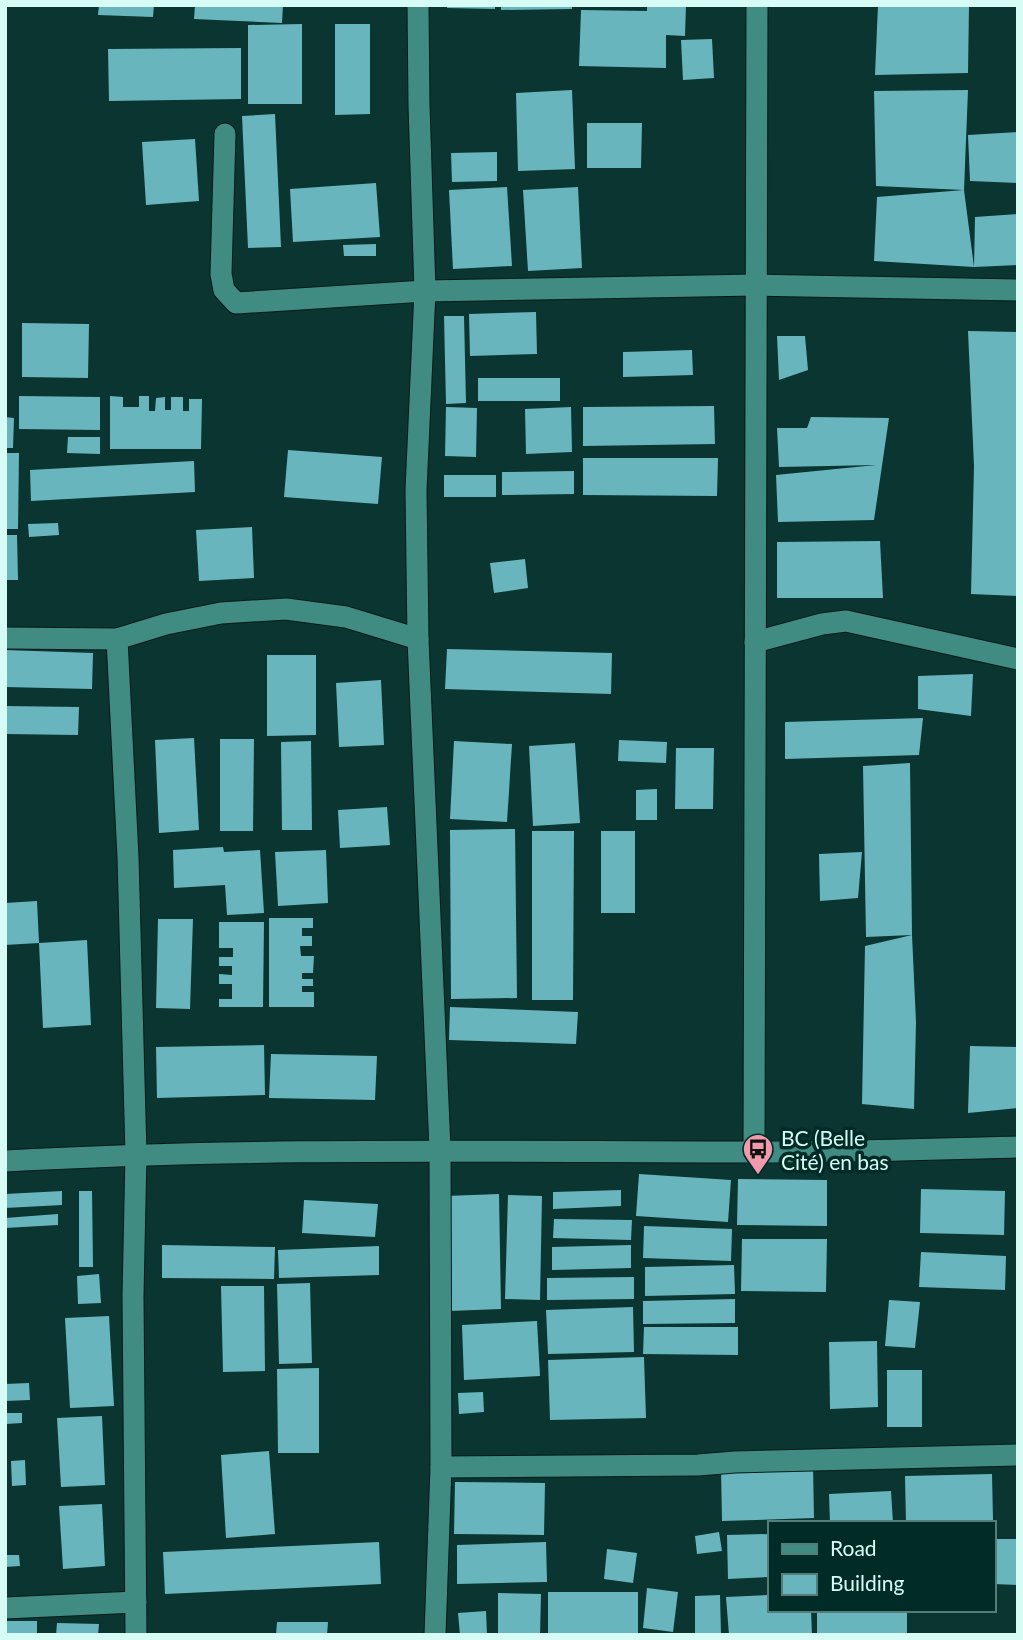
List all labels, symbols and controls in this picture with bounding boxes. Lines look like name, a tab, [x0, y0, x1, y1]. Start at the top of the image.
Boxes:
place label: BC (Belle Cité) en bas	[781, 1125, 889, 1174]
bus stop icon: BC (Belle Cité) en bas	[741, 1132, 775, 1176]
legend	[768, 1521, 995, 1612]
text: Road	[830, 1535, 877, 1560]
text: Building	[830, 1570, 905, 1595]

